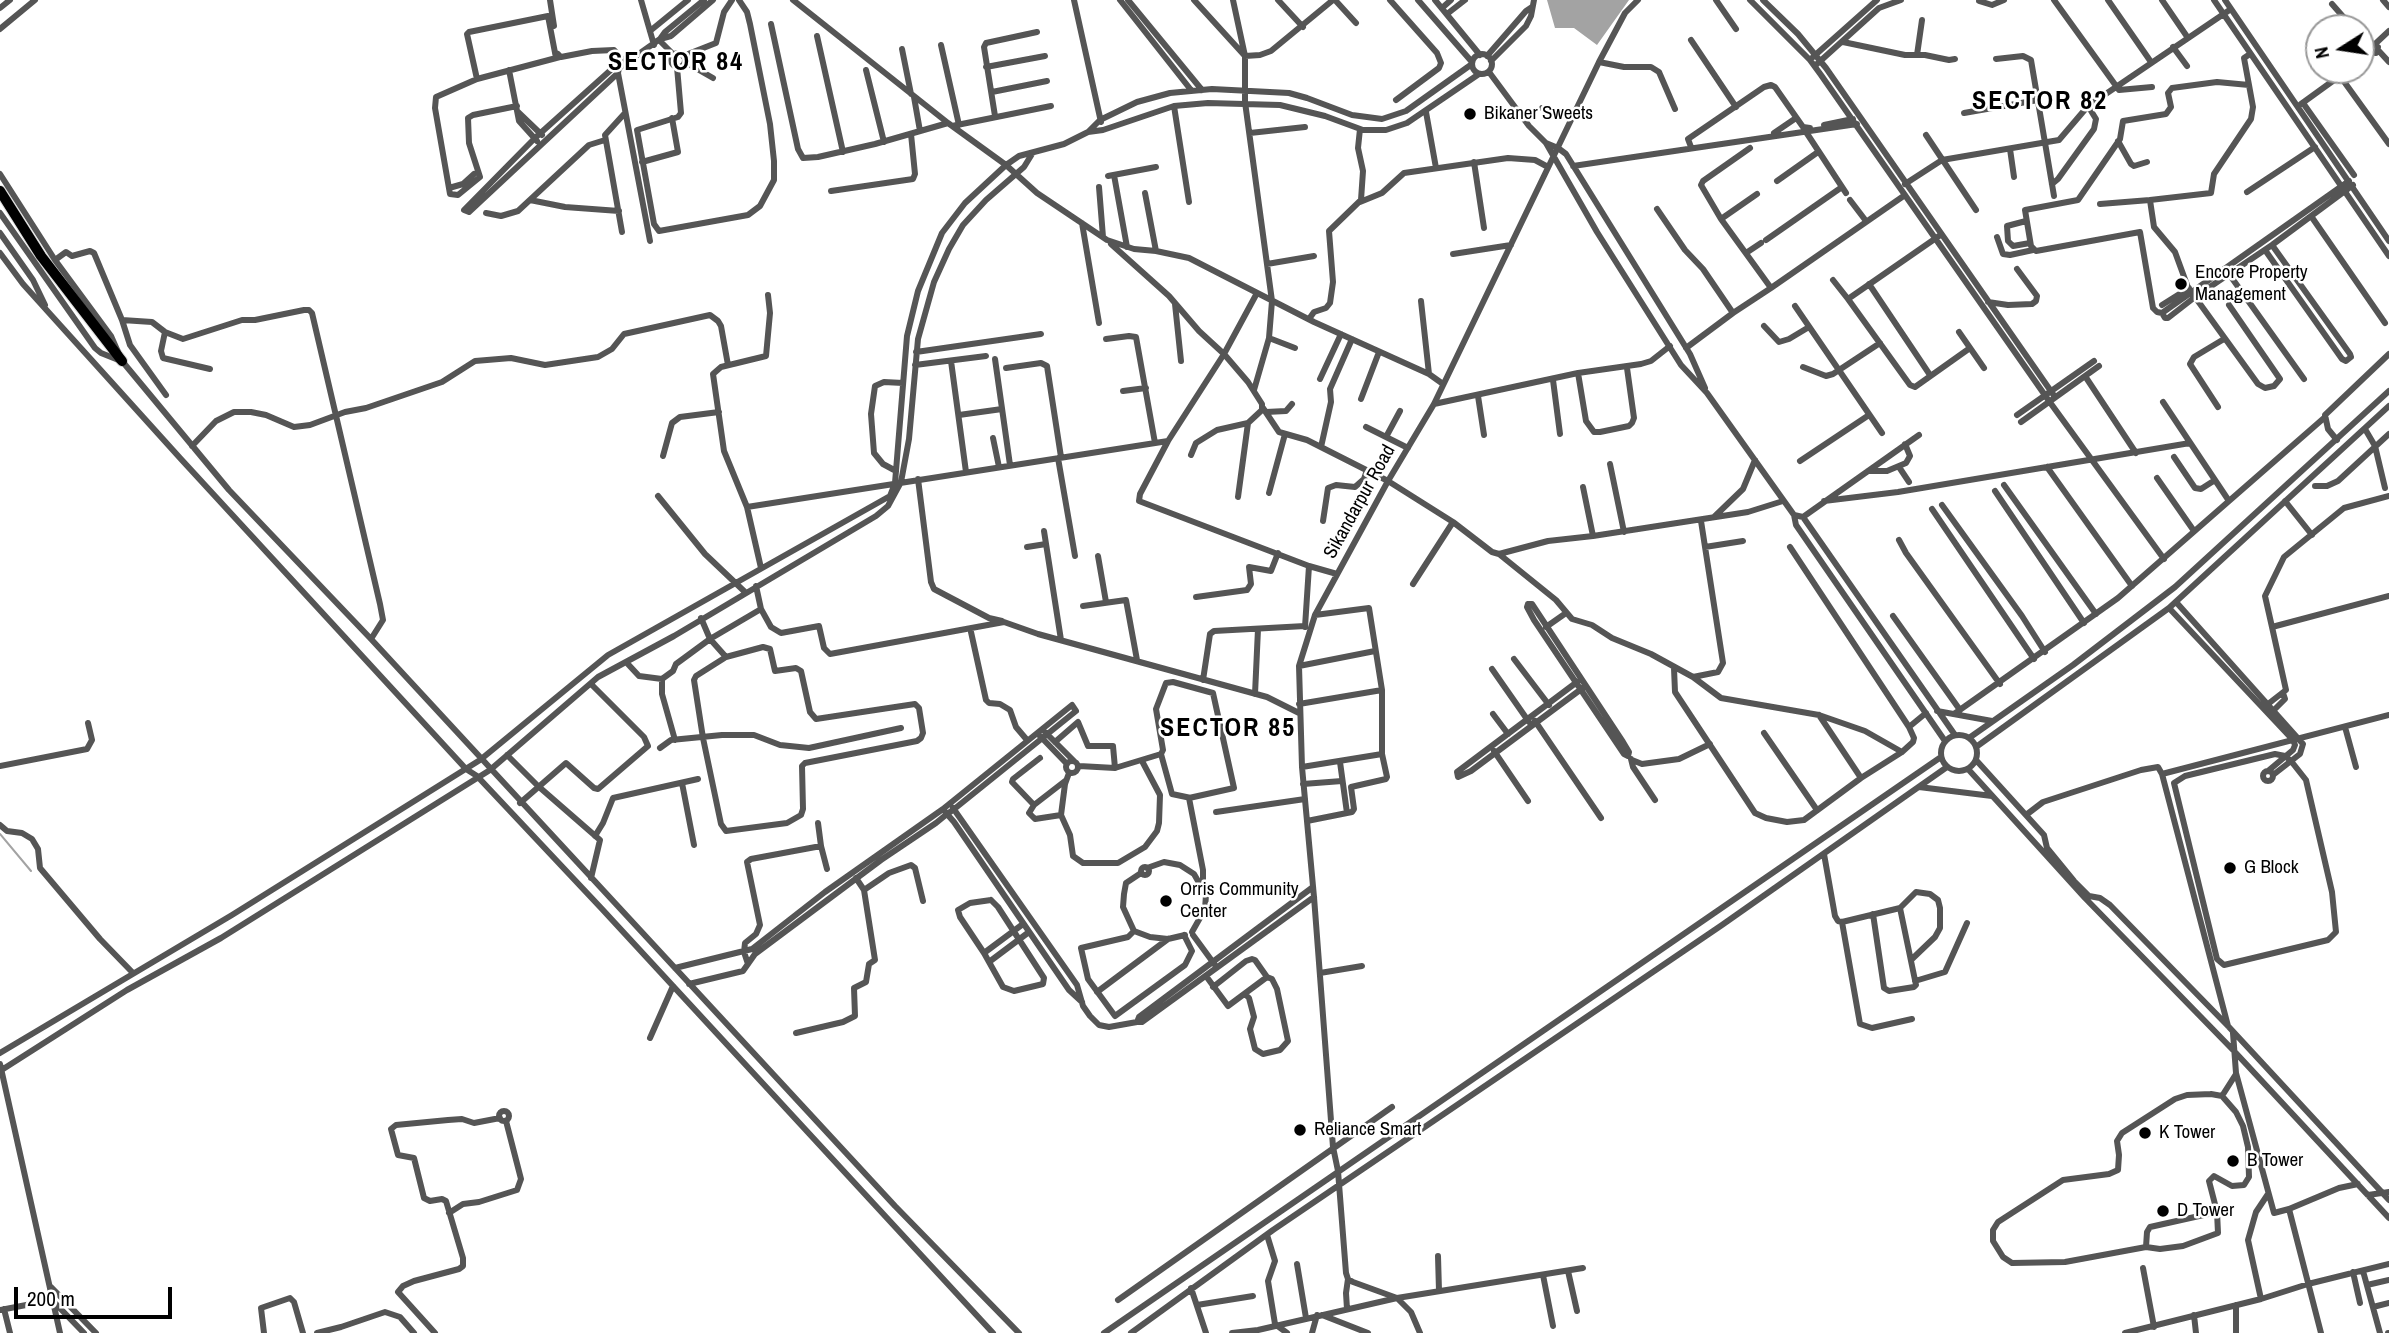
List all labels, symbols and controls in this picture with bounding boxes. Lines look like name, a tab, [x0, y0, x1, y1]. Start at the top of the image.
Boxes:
north arrow	[2305, 14, 2375, 84]
text: N	[2308, 45, 2335, 61]
district label: SECTOR 84	[609, 47, 743, 79]
district label: SECTOR 82	[1973, 86, 2107, 118]
place label: Bikaner Sweets	[1484, 103, 1593, 125]
marker: Bikaner Sweets	[1462, 106, 1478, 122]
place label: Encore Property Management	[2195, 262, 2308, 306]
marker: Encore Property Management	[2173, 276, 2189, 292]
street label: Sikandarpur Road	[1319, 441, 1401, 563]
district label: SECTOR 85	[1161, 713, 1295, 745]
place label: G Block	[2244, 857, 2299, 879]
marker: G Block	[2222, 860, 2238, 876]
place label: Orris Community Center	[1180, 879, 1299, 923]
marker: Orris Community Center	[1158, 893, 1174, 909]
place label: Reliance Smart	[1314, 1119, 1421, 1141]
marker: Reliance Smart	[1292, 1122, 1308, 1138]
place label: K Tower	[2159, 1122, 2215, 1144]
marker: K Tower	[2137, 1125, 2153, 1141]
place label: B Tower	[2247, 1150, 2303, 1172]
marker: B Tower	[2225, 1153, 2241, 1169]
place label: D Tower	[2177, 1200, 2234, 1222]
marker: D Tower	[2155, 1203, 2171, 1219]
scale bar	[18, 1274, 175, 1318]
text: 200 m	[27, 1284, 75, 1313]

